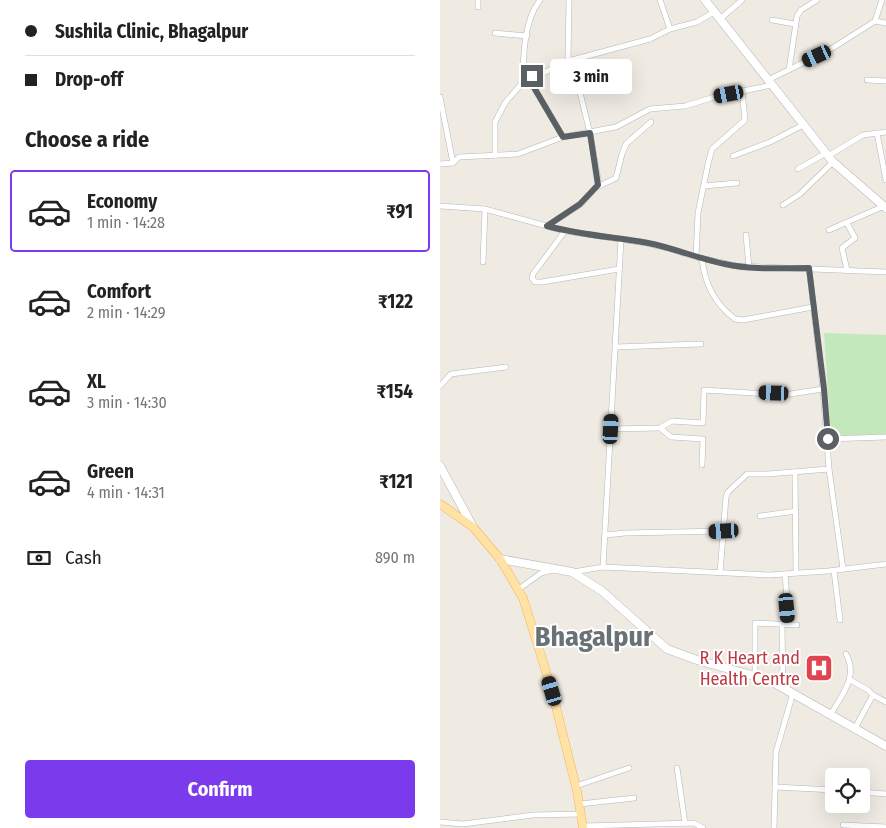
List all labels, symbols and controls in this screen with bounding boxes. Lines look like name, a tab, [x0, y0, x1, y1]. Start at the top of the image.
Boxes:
text: Sushila Clinic, Bhagalpur	[55, 20, 248, 43]
car	[800, 43, 833, 69]
callout: 3 min	[550, 58, 632, 94]
route end	[521, 65, 543, 87]
text: 3 min	[573, 67, 609, 86]
text: Drop-off	[55, 68, 123, 91]
car	[712, 84, 745, 104]
text: Choose a ride	[25, 126, 149, 153]
icon: car	[27, 189, 72, 234]
text: Economy	[87, 190, 157, 213]
text: ₹91	[386, 200, 413, 223]
text: 1 min · 14:28	[87, 213, 165, 232]
icon: car	[27, 279, 72, 324]
text: Comfort	[87, 280, 151, 303]
text: ₹122	[378, 290, 413, 313]
text: 2 min · 14:29	[87, 303, 166, 322]
icon: car	[27, 369, 72, 414]
text: XL	[87, 370, 106, 393]
text: ₹154	[377, 380, 413, 403]
car	[758, 385, 789, 401]
text: 3 min · 14:30	[87, 393, 167, 412]
car	[602, 414, 619, 444]
route start	[817, 428, 839, 450]
icon: car	[27, 459, 72, 504]
text: Green	[87, 460, 134, 483]
text: ₹121	[379, 470, 413, 493]
text: 4 min · 14:31	[87, 483, 165, 502]
car	[708, 523, 739, 539]
icon: cash	[25, 544, 53, 572]
text: Cash	[65, 546, 102, 569]
text: 890 m	[375, 548, 415, 567]
car	[778, 592, 795, 624]
district label: Bhagalpur	[535, 620, 654, 653]
place label: R K Heart and Health Centre	[699, 647, 800, 690]
hospital icon: R K Heart and Health Centre	[804, 653, 834, 683]
car	[540, 674, 563, 708]
button: Confirm	[25, 760, 415, 818]
map controls	[825, 768, 870, 813]
button: locate	[825, 768, 870, 813]

